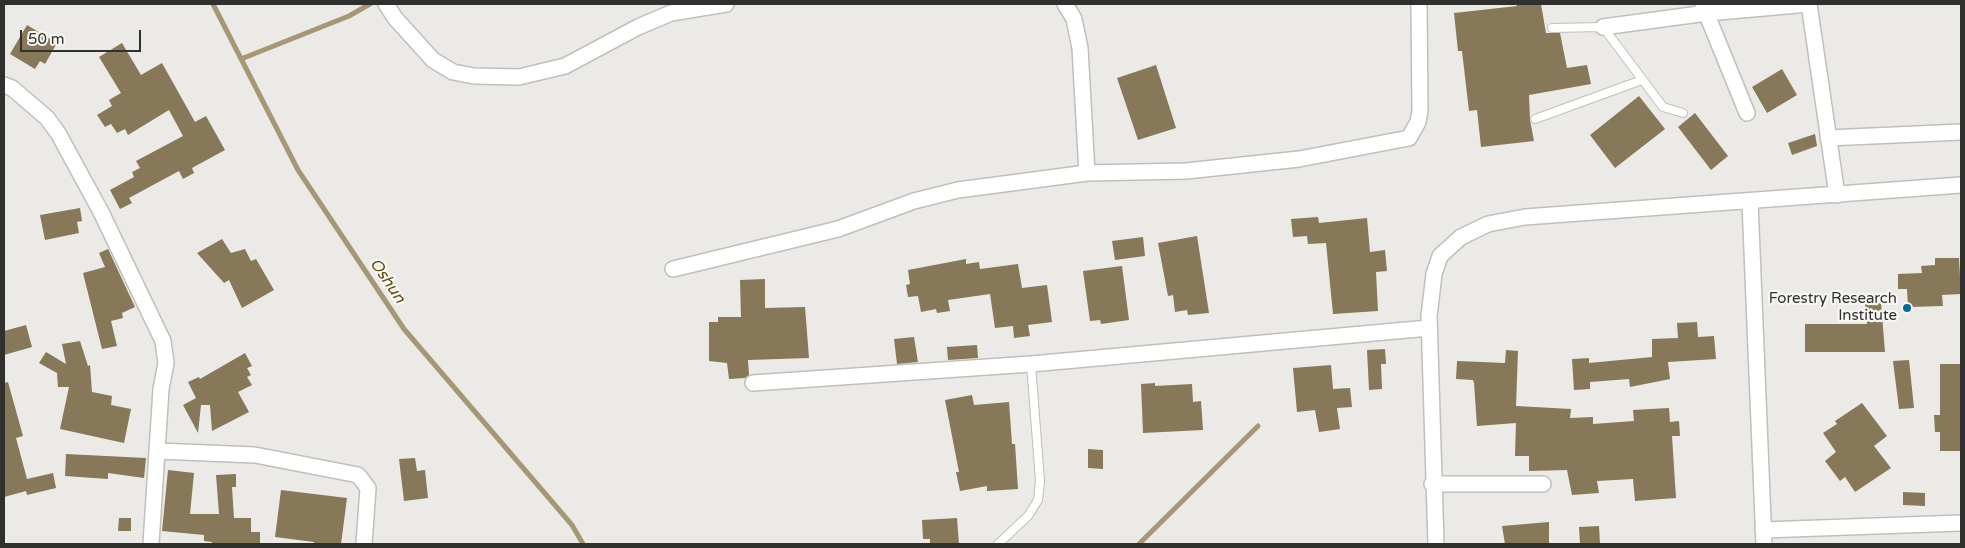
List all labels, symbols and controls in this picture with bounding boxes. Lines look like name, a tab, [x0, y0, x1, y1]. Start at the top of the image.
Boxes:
scale bar	[22, 20, 144, 52]
text: 50 m	[28, 30, 65, 48]
water label: Oshun	[365, 255, 409, 307]
place label: Forestry Research Institute	[1769, 290, 1897, 325]
marker: Forestry Research Institute	[1901, 302, 1913, 314]

